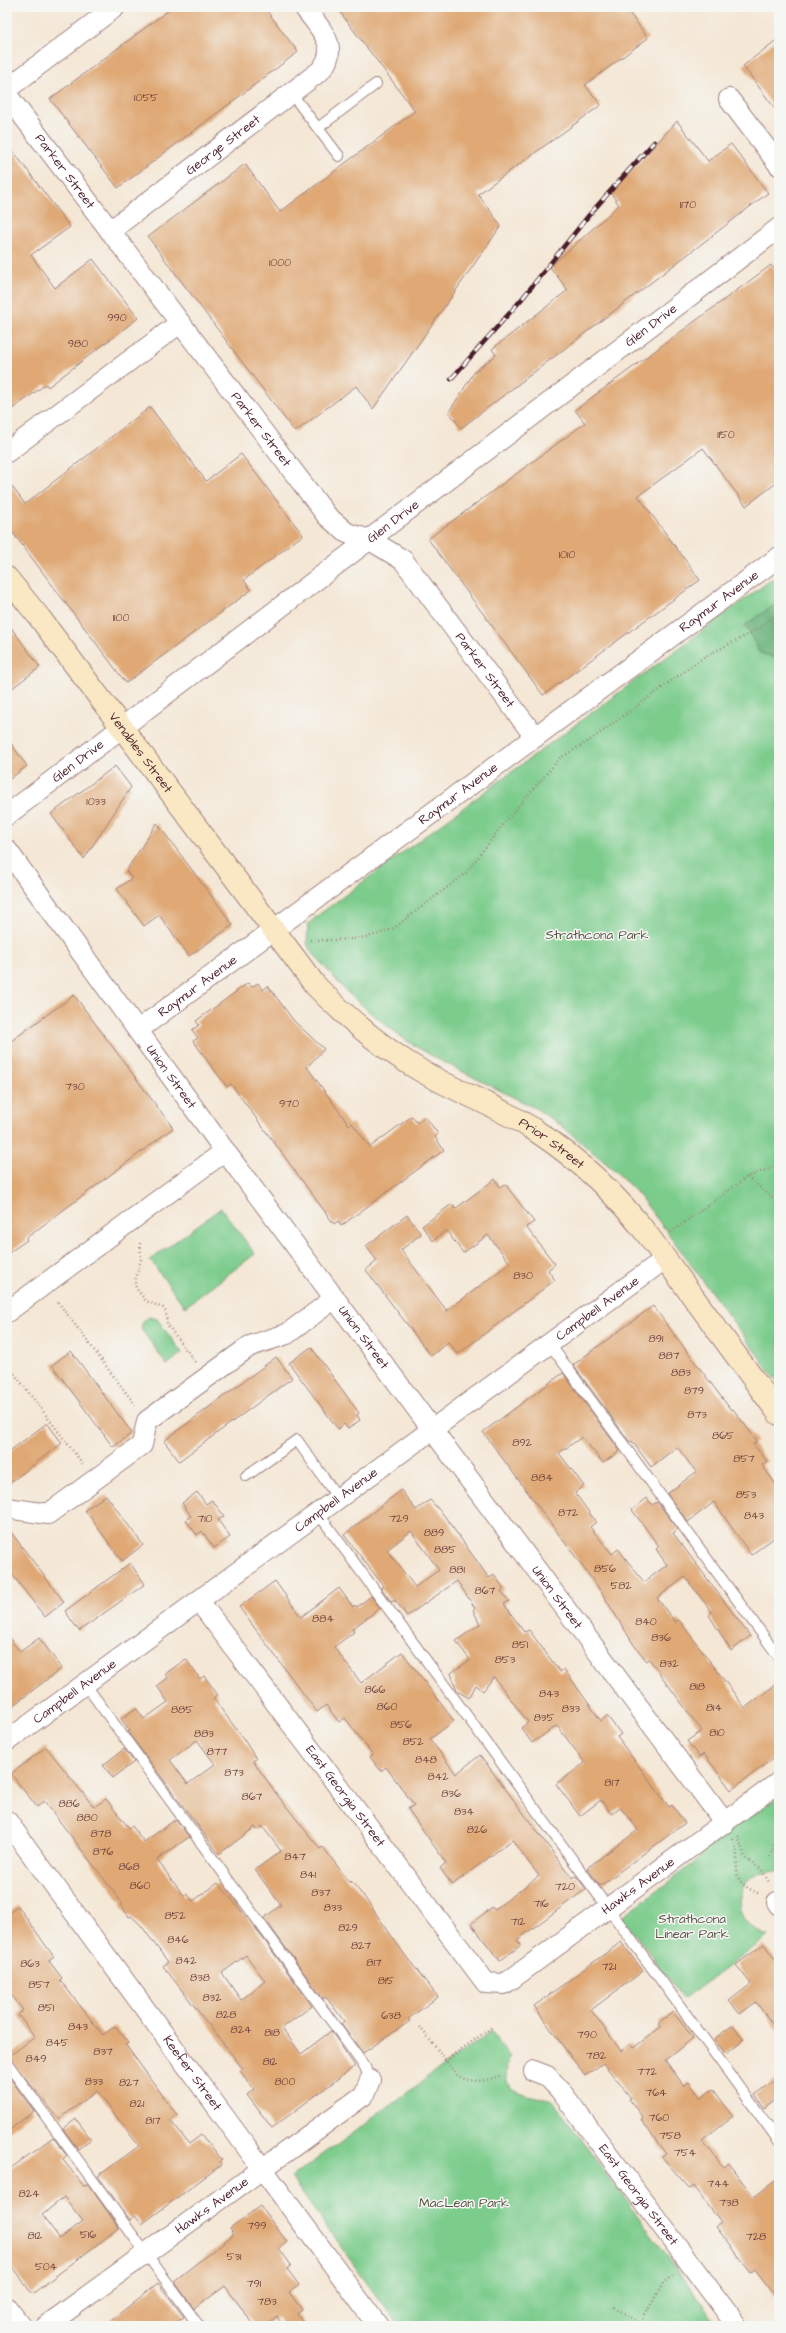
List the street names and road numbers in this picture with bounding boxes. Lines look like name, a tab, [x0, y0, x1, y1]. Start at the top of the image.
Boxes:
street label: George Street	[182, 110, 265, 179]
street label: Parker Street	[31, 130, 100, 213]
street label: Glen Drive	[621, 300, 681, 351]
street label: Parker Street	[227, 388, 296, 471]
street label: Glen Drive	[363, 496, 423, 547]
street label: Raymur Avenue	[676, 566, 762, 637]
street label: Parker Street	[451, 629, 520, 712]
street label: Venables Street	[105, 709, 177, 797]
street label: Glen Drive	[48, 735, 108, 787]
street label: Raymur Avenue	[415, 758, 502, 829]
street label: Raymur Avenue	[154, 951, 241, 1021]
street label: Union Street	[142, 1041, 201, 1113]
street label: Prior Street	[515, 1113, 589, 1174]
street label: Campbell Avenue	[552, 1272, 643, 1345]
street label: Union Street	[334, 1302, 394, 1373]
street label: Campbell Avenue	[291, 1463, 381, 1536]
street label: Union Street	[528, 1562, 587, 1633]
street label: Campbell Avenue	[29, 1655, 120, 1728]
street label: East Georgia Street	[302, 1742, 390, 1851]
street label: Hawks Avenue	[598, 1853, 678, 1919]
street label: Keefer Street	[159, 2032, 226, 2115]
street label: East Georgia Street	[595, 2140, 683, 2250]
street label: Hawks Avenue	[171, 2173, 252, 2238]

